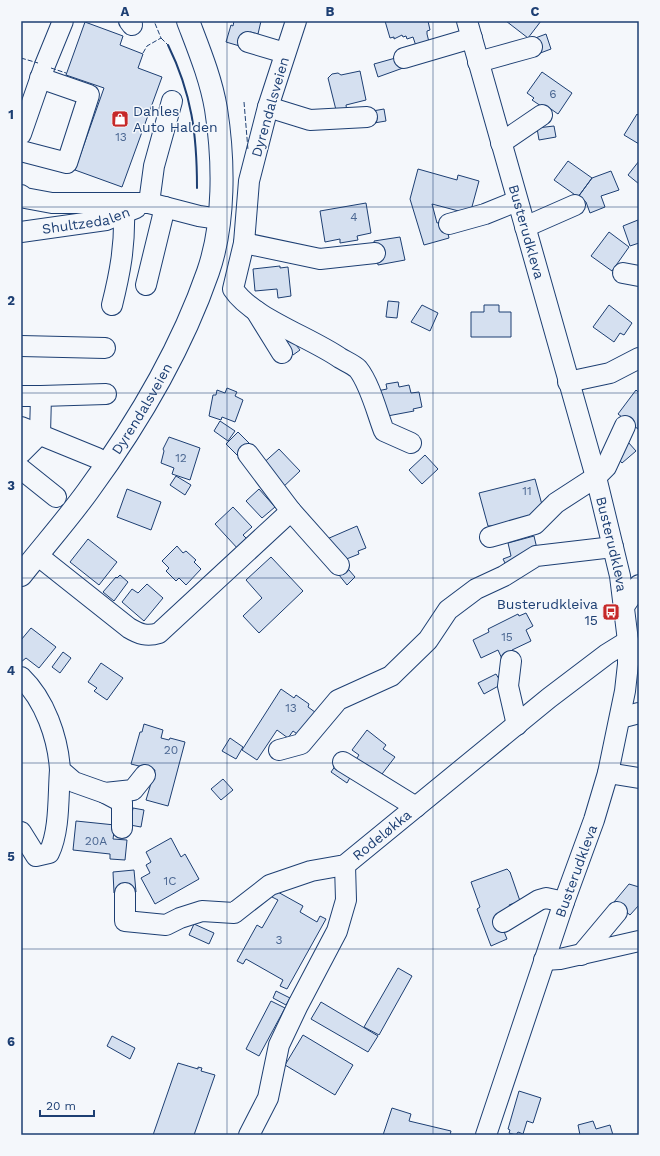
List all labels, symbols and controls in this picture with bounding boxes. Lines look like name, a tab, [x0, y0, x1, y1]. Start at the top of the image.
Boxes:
text: A	[121, 4, 130, 19]
text: B	[326, 4, 335, 19]
text: C	[531, 4, 540, 19]
street label: Dyrendalsveien	[248, 55, 292, 159]
house number: 6	[549, 87, 557, 101]
place label: Dahles Auto Halden	[133, 103, 218, 135]
text: 1	[8, 107, 14, 122]
shop icon: Dahles Auto Halden	[110, 109, 130, 129]
house number: 13	[115, 130, 127, 144]
street label: Busterudkleva	[506, 183, 548, 281]
street label: Shultzedalen	[41, 203, 132, 237]
house number: 4	[350, 210, 358, 224]
text: 2	[7, 293, 15, 308]
street label: Dyrendalsveien	[108, 360, 175, 457]
house number: 12	[175, 451, 187, 465]
text: 3	[7, 478, 15, 493]
house number: 11	[522, 484, 532, 498]
street label: Busterudkleva	[593, 495, 630, 593]
place label: Busterudkleiva 15	[497, 596, 598, 628]
bus stop icon: Busterudkleiva 15	[601, 602, 621, 622]
house number: 15	[501, 630, 513, 644]
text: 4	[7, 663, 16, 678]
house number: 13	[285, 701, 297, 715]
house number: 20	[164, 743, 178, 757]
street label: Rodeløkka	[349, 806, 414, 863]
street label: Busterudkleva	[552, 822, 600, 919]
house number: 20A	[85, 834, 107, 848]
text: 5	[7, 849, 15, 864]
house number: 1C	[164, 874, 176, 888]
house number: 3	[276, 933, 283, 947]
text: 6	[7, 1034, 15, 1049]
scale bar	[40, 1092, 94, 1118]
text: 20 m	[46, 1099, 76, 1113]

